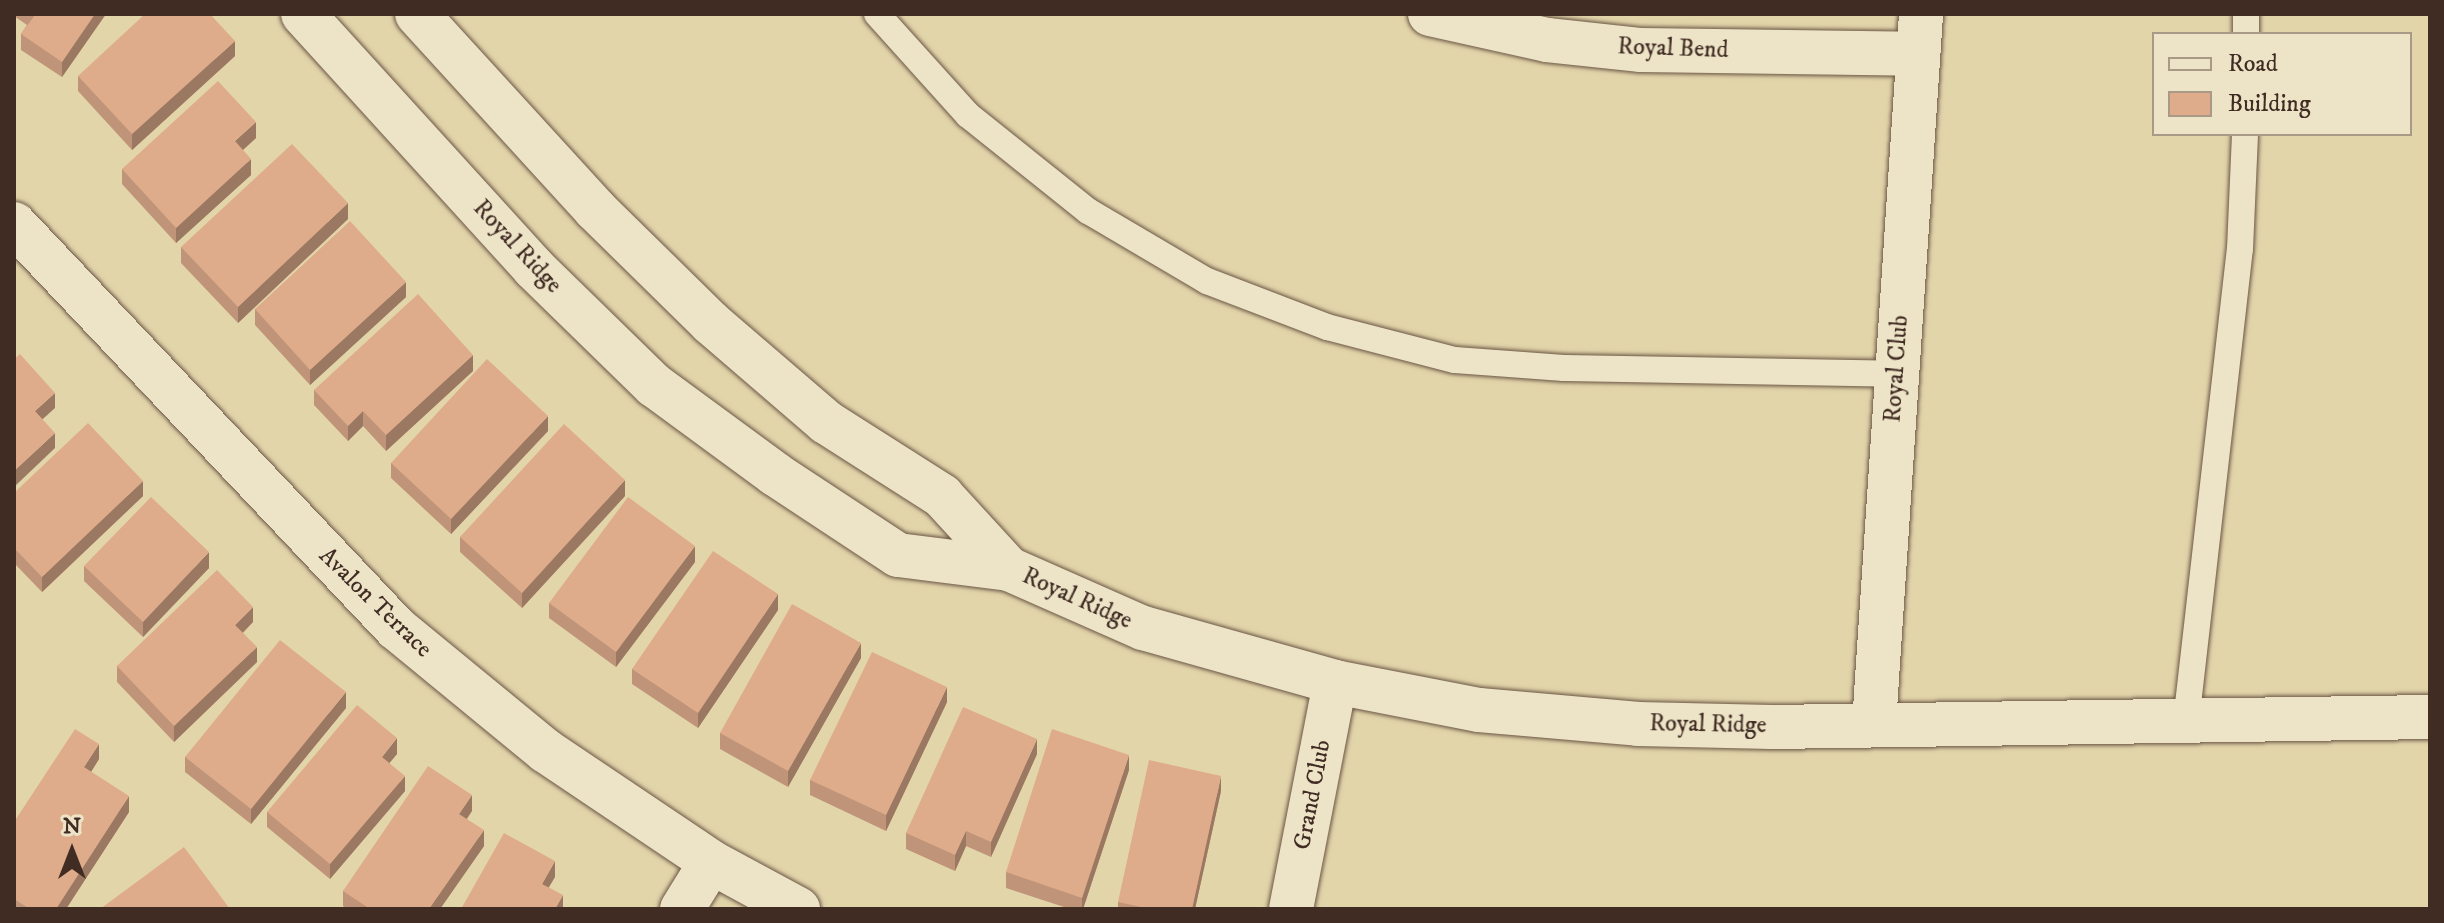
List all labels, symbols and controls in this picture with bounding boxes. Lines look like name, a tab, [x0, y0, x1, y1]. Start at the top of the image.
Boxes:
legend	[2152, 32, 2412, 136]
street label: Royal Bend	[1617, 33, 1729, 65]
text: Road	[2228, 49, 2278, 79]
text: Building	[2228, 89, 2311, 119]
street label: Royal Ridge	[466, 194, 568, 300]
street label: Royal Club	[1879, 314, 1915, 424]
street label: Avalon Terrace	[312, 542, 438, 664]
street label: Royal Ridge	[1018, 562, 1136, 636]
street label: Royal Ridge	[1649, 710, 1767, 740]
street label: Grand Club	[1288, 738, 1338, 852]
north arrow	[32, 811, 112, 891]
text: N	[63, 813, 81, 840]

